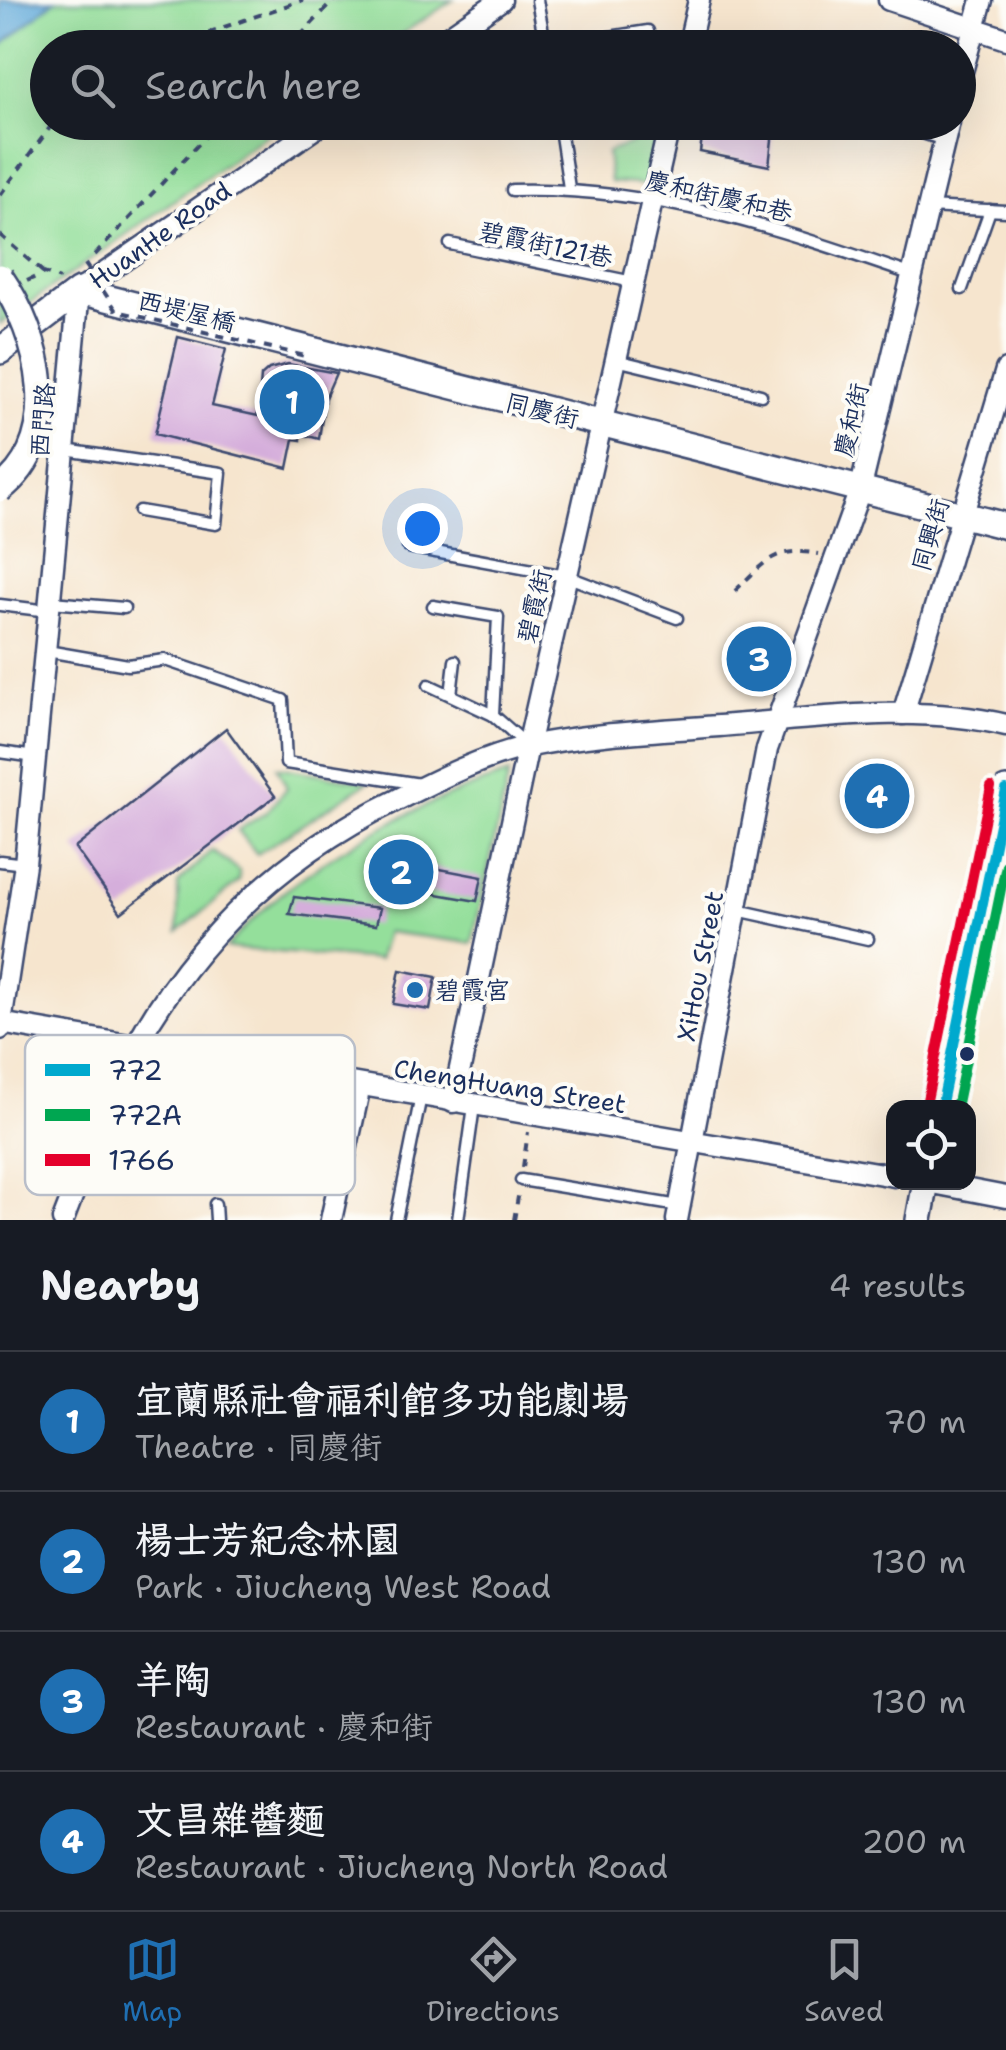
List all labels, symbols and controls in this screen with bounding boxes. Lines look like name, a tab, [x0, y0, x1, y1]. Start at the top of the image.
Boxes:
search box	[30, 30, 976, 140]
icon: search	[65, 58, 120, 113]
text: Search here	[145, 60, 362, 111]
street label: 慶和街慶和巷	[642, 163, 796, 229]
street label: HuanHe Road	[82, 173, 238, 297]
street label: 碧霞街121巷	[476, 213, 616, 275]
street label: 西堤屋橋	[134, 282, 240, 340]
pin: 1	[260, 364, 324, 440]
street label: 慶和街	[826, 380, 876, 460]
street label: 西門路	[22, 381, 62, 459]
street label: 同慶街	[501, 384, 583, 436]
street label: 同興街	[903, 494, 957, 576]
your location	[397, 503, 448, 554]
street label: 碧霞街	[509, 566, 559, 646]
pin: 3	[726, 622, 792, 696]
pin: 4	[844, 758, 910, 834]
pin: 2	[368, 834, 434, 910]
street label: XiHou Street	[669, 888, 731, 1044]
place label: 碧霞宮	[435, 973, 510, 1007]
marker: 碧霞宮	[404, 979, 426, 1001]
legend	[25, 1035, 355, 1195]
unlabelled marker	[957, 1044, 977, 1064]
text: 772	[108, 1051, 163, 1089]
street label: ChengHuang Street	[391, 1051, 629, 1121]
text: 772A	[108, 1096, 182, 1134]
map controls	[886, 1100, 976, 1190]
button: locate	[886, 1100, 976, 1190]
text: 1766	[108, 1141, 175, 1179]
text: Nearby	[40, 1257, 200, 1313]
text: 4 results	[829, 1264, 966, 1307]
text: 宜蘭縣社會福利館多功能劇場	[135, 1374, 629, 1425]
text: 1	[65, 1400, 80, 1443]
text: 70 m	[883, 1400, 966, 1443]
text: Theatre · 同慶街	[135, 1425, 382, 1468]
text: 楊士芳紀念林園	[135, 1514, 401, 1565]
text: 2	[61, 1540, 84, 1583]
text: 130 m	[871, 1540, 966, 1583]
text: Park · Jiucheng West Road	[135, 1565, 551, 1608]
text: 羊陶	[135, 1654, 211, 1705]
text: 3	[61, 1680, 84, 1723]
text: 130 m	[871, 1680, 966, 1723]
text: Restaurant · 慶和街	[135, 1705, 433, 1748]
text: 文昌雜醬麵	[135, 1794, 325, 1845]
text: 4	[61, 1820, 84, 1863]
text: 200 m	[862, 1820, 966, 1863]
text: Restaurant · Jiucheng North Road	[135, 1845, 668, 1888]
tab: Map	[122, 1932, 182, 2030]
tab: Directions	[427, 1932, 560, 2030]
tab: Saved	[804, 1932, 884, 2030]

